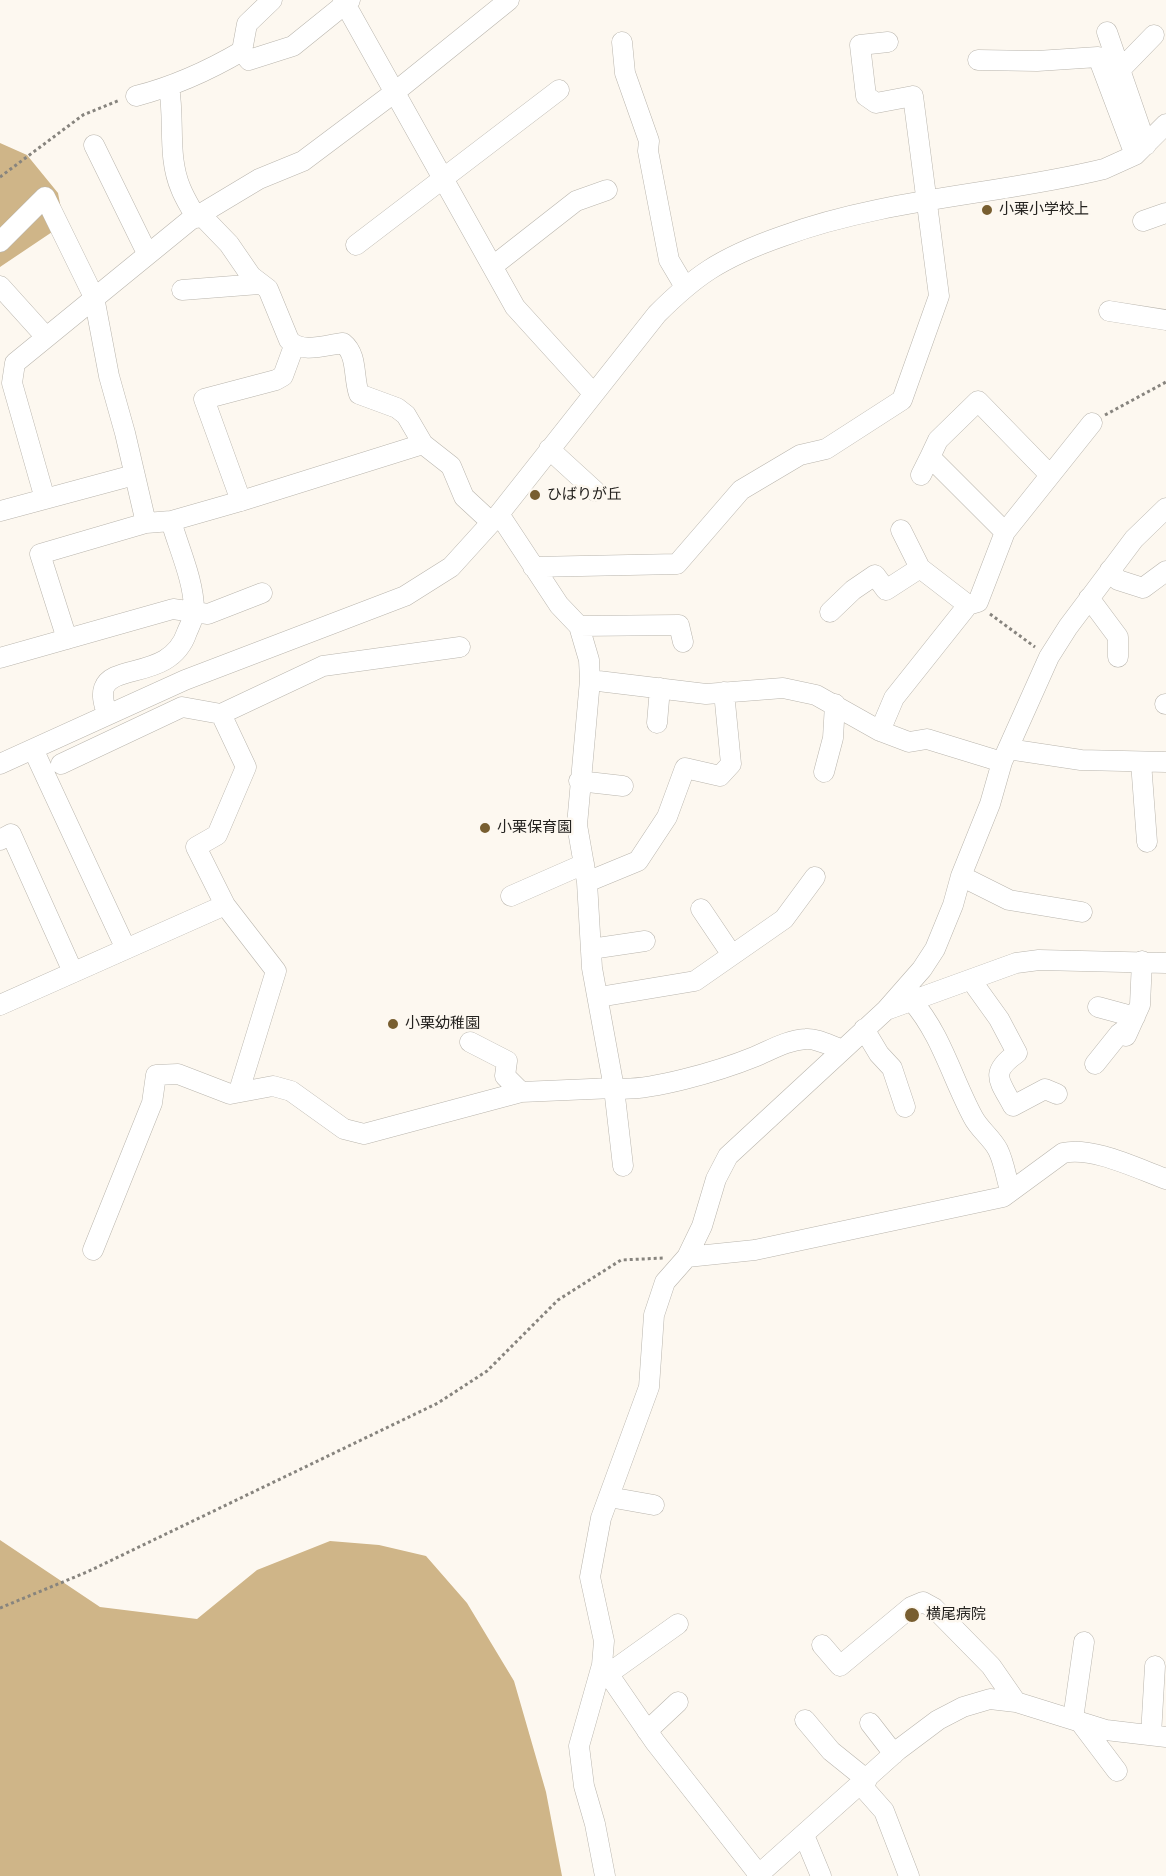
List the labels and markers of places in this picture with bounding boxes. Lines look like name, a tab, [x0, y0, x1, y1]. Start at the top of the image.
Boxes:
place label: 小栗小学校上	[999, 201, 1089, 219]
marker: 小栗小学校上	[980, 203, 994, 217]
place label: ひばりが丘	[547, 486, 622, 504]
marker: ひばりが丘	[528, 488, 542, 502]
place label: 小栗保育園	[497, 819, 572, 837]
marker: 小栗保育園	[478, 821, 492, 835]
place label: 小栗幼稚園	[405, 1015, 480, 1033]
marker: 小栗幼稚園	[386, 1017, 400, 1031]
marker: 横尾病院	[903, 1606, 921, 1624]
place label: 横尾病院	[926, 1606, 986, 1624]

